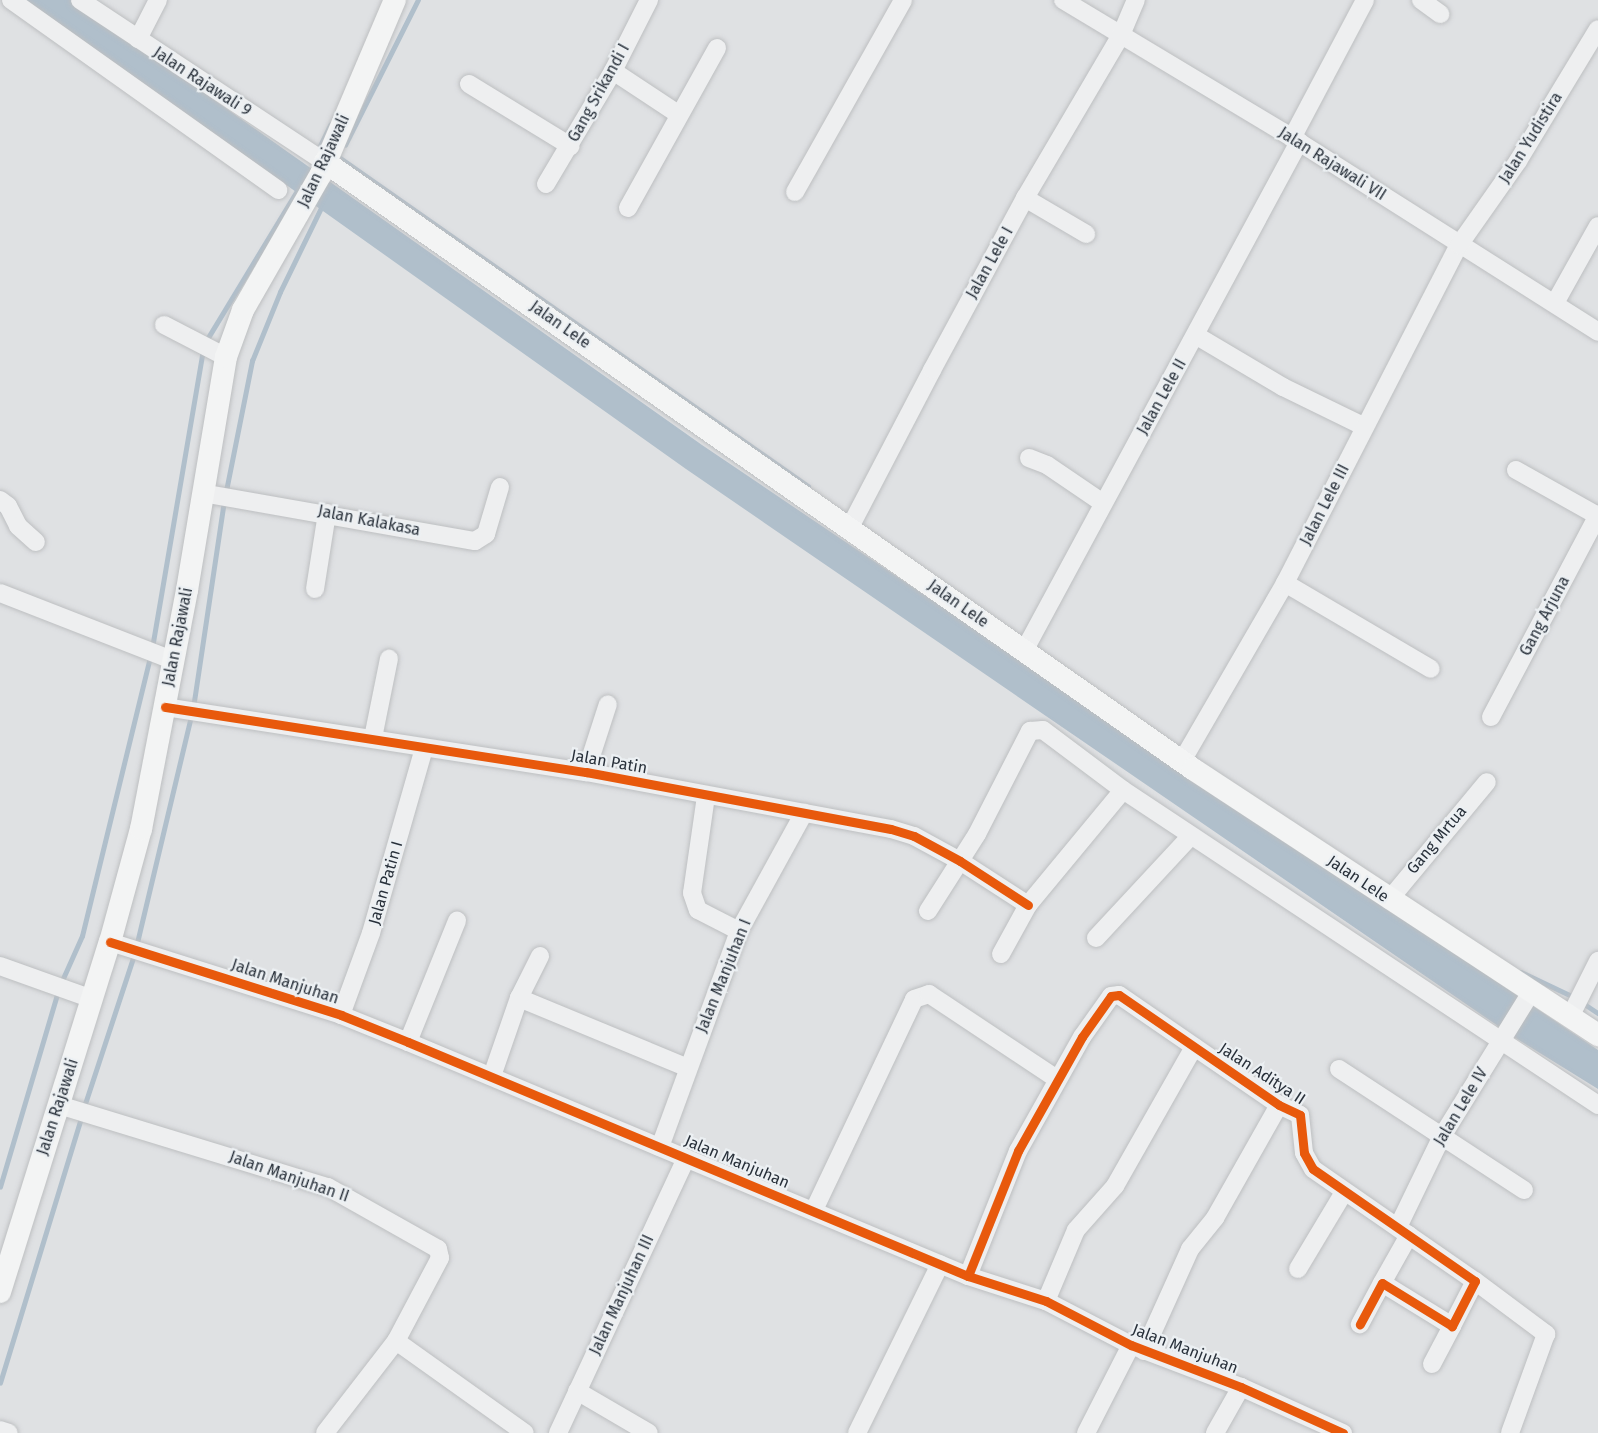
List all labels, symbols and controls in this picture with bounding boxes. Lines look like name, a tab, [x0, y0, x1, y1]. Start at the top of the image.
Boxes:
street label: Gang Srikandi I	[564, 41, 634, 145]
street label: Jalan Rajawali 9	[149, 43, 255, 121]
street label: Jalan Yudistira	[1495, 89, 1567, 187]
street label: Jalan Rajawali	[294, 111, 354, 211]
street label: Jalan Rajawali VII	[1275, 123, 1389, 205]
street label: Jalan Lele I	[962, 224, 1018, 302]
street label: Jalan Lele	[526, 297, 594, 353]
street label: Jalan Lele II	[1133, 356, 1191, 438]
street label: Jalan Lele III	[1296, 461, 1354, 549]
street label: Jalan Kalakasa	[316, 502, 422, 540]
street label: Gang Arjuna	[1516, 573, 1574, 659]
street label: Jalan Lele	[924, 576, 992, 632]
street label: Jalan Rajawali	[159, 586, 197, 688]
street label: Jalan Patin	[569, 746, 649, 778]
street label: Gang Mrtua	[1403, 802, 1471, 878]
street label: Jalan Patin I	[365, 839, 407, 927]
street label: Jalan Lele	[1324, 851, 1392, 907]
street label: Jalan Manjuhan I	[692, 916, 756, 1036]
street label: Jalan Manjuhan	[229, 956, 341, 1008]
street label: Jalan Aditya II	[1215, 1039, 1309, 1109]
street label: Jalan Rajawali	[33, 1056, 83, 1158]
street label: Jalan Lele IV	[1430, 1064, 1492, 1150]
street label: Jalan Manjuhan	[682, 1131, 792, 1193]
street label: Jalan Manjuhan II	[226, 1147, 352, 1207]
street label: Jalan Manjuhan III	[586, 1232, 658, 1358]
street label: Jalan Manjuhan	[1129, 1320, 1241, 1378]

